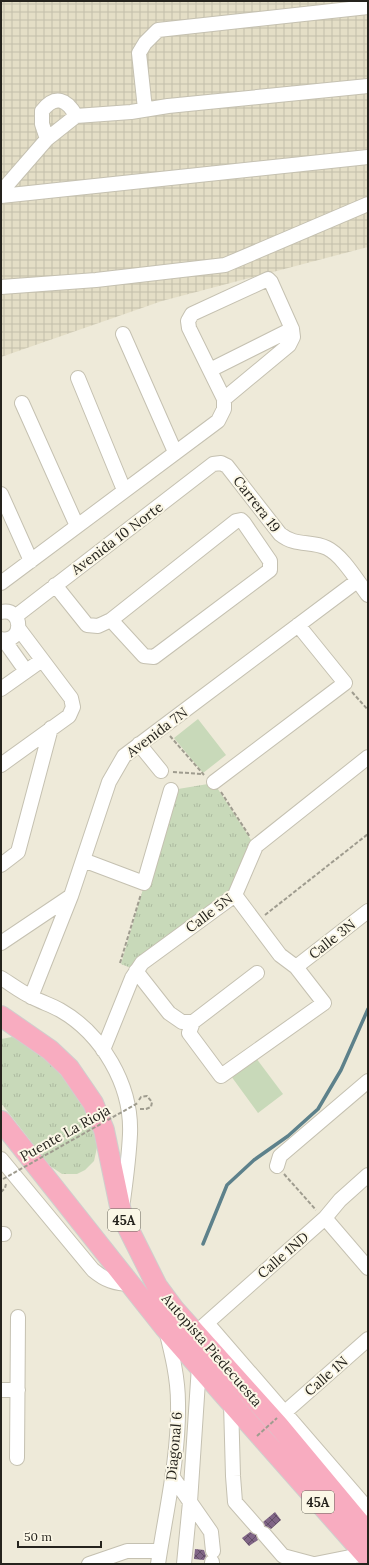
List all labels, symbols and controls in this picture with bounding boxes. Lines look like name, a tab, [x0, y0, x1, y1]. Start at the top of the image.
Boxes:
street label: Carrera 19	[229, 472, 285, 536]
street label: Avenida 10 Norte	[67, 497, 167, 579]
street label: Avenida 7N	[122, 703, 191, 761]
street label: Calle 5N	[182, 889, 236, 936]
street label: Calle 3N	[305, 915, 359, 963]
street label: Puente La Rioja	[17, 1101, 113, 1165]
road number: 45A	[108, 1209, 140, 1231]
street label: Calle 1ND	[254, 1228, 312, 1282]
street label: Autopista Piedecuesta	[157, 1289, 266, 1410]
street label: Calle 1N	[301, 1352, 352, 1400]
street label: Diagonal 6	[162, 1411, 186, 1481]
road number: 45A	[302, 1491, 334, 1513]
scale bar	[18, 1523, 101, 1549]
text: 50 m	[24, 1529, 52, 1544]

